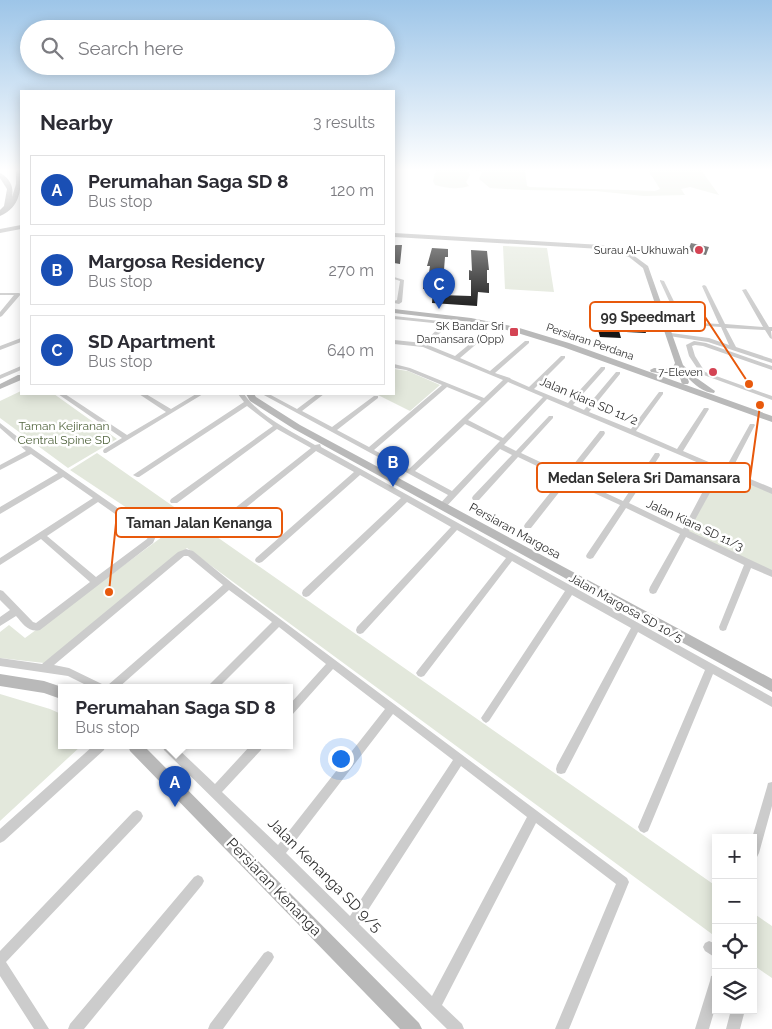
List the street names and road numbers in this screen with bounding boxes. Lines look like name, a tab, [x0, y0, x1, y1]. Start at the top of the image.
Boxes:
street label: Persiaran Perdana	[544, 321, 636, 363]
street label: Jalan Kiara SD 11/2	[538, 374, 640, 428]
street label: Jalan Kiara SD 11/3	[644, 496, 746, 554]
street label: Persiaran Margosa	[467, 500, 563, 562]
street label: Jalan Margosa SD 10/5	[567, 571, 686, 645]
street label: Jalan Kenanga SD 9/5	[264, 814, 386, 936]
street label: Persiaran Kenanga	[223, 834, 325, 940]

